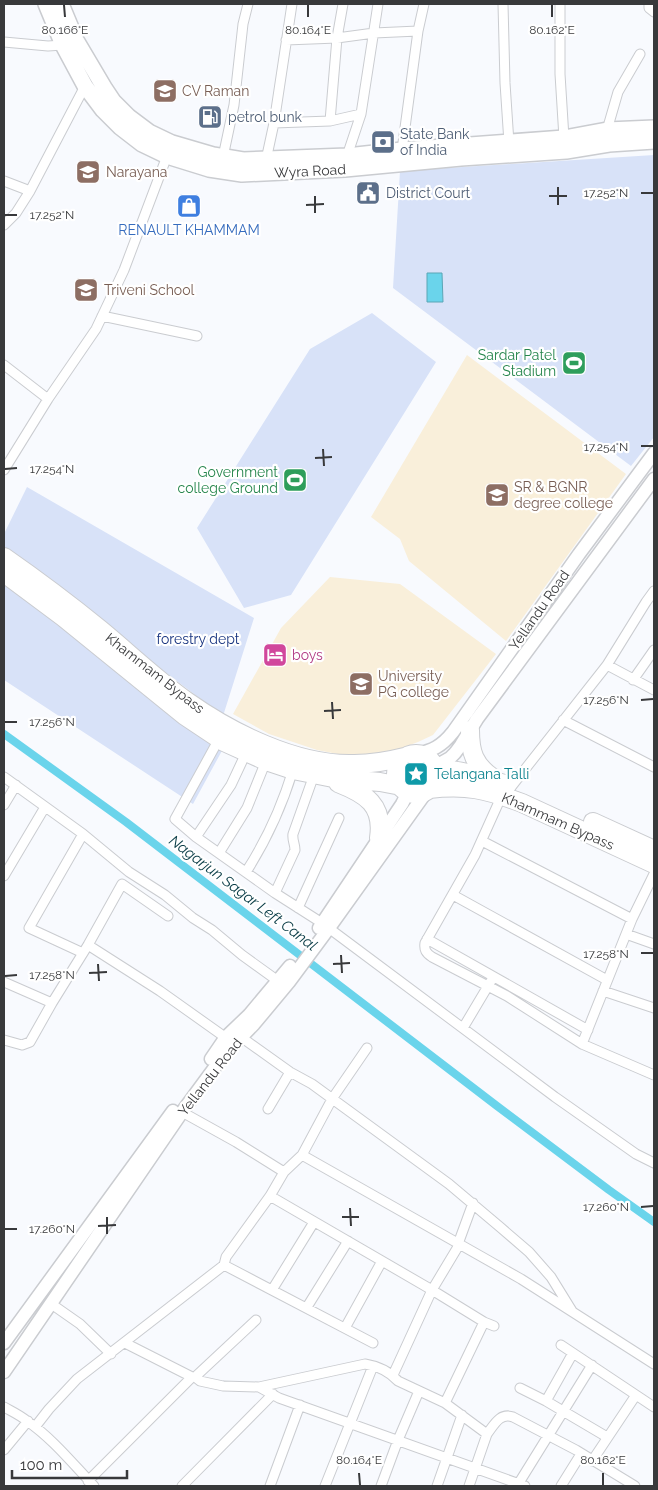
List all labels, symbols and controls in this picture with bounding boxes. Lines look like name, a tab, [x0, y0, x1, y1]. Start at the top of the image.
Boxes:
text: 80.166°E	[42, 23, 88, 37]
text: 80.164°E	[285, 23, 331, 37]
text: 80.162°E	[529, 23, 575, 37]
school or university icon: CV Raman	[152, 78, 178, 104]
place label: CV Raman	[182, 83, 249, 99]
fuel station icon: petrol bunk	[197, 104, 223, 130]
place label: petrol bunk	[228, 109, 303, 125]
place label: State Bank of India	[400, 126, 470, 158]
bank icon: State Bank of India	[370, 129, 396, 155]
school or university icon: Narayana	[75, 159, 101, 185]
street label: Wyra Road	[274, 161, 346, 181]
place label: Narayana	[106, 164, 167, 180]
public building icon: District Court	[355, 180, 381, 206]
place label: District Court	[386, 185, 471, 201]
text: 17.252°N	[584, 186, 628, 200]
shop icon: RENAULT KHAMMAM	[176, 193, 202, 219]
text: 17.252°N	[30, 208, 74, 222]
place label: RENAULT KHAMMAM	[118, 222, 260, 238]
school or university icon: Triveni School	[73, 277, 99, 303]
place label: Triveni School	[104, 282, 194, 298]
place label: Sardar Patel Stadium	[478, 347, 556, 379]
sports icon: Sardar Patel Stadium	[561, 350, 587, 376]
text: 17.254°N	[584, 440, 628, 454]
text: 17.254°N	[30, 462, 74, 476]
place label: Government college Ground	[178, 464, 278, 496]
sports icon: Government college Ground	[282, 467, 308, 493]
place label: SR & BGNR degree college	[514, 479, 613, 511]
school or university icon: SR & BGNR degree college	[484, 482, 510, 508]
street label: Yellandu Road	[506, 567, 572, 653]
street label: Khammam Bypass	[102, 629, 208, 717]
park label: forestry dept	[157, 631, 240, 647]
hotel icon: boys	[262, 642, 288, 668]
place label: boys	[292, 647, 323, 663]
place label: University PG college	[378, 668, 449, 700]
school or university icon: University PG college	[348, 671, 374, 697]
text: 17.256°N	[583, 693, 629, 707]
text: 17.256°N	[29, 715, 75, 729]
place icon: Telangana Talli	[403, 761, 429, 787]
place label: Telangana Talli	[434, 766, 529, 782]
street label: Khammam Bypass	[499, 789, 617, 853]
water label: Nagarjun Sagar Left Canal	[165, 831, 321, 955]
text: 17.258°N	[583, 947, 629, 961]
text: 17.258°N	[29, 968, 75, 982]
street label: Yellandu Road	[175, 1035, 245, 1119]
text: 17.260°N	[583, 1200, 629, 1214]
text: 17.260°N	[29, 1222, 75, 1236]
scale bar	[12, 1448, 128, 1480]
text: 80.164°E	[336, 1453, 382, 1467]
text: 80.162°E	[580, 1453, 626, 1467]
text: 100 m	[20, 1456, 62, 1474]

